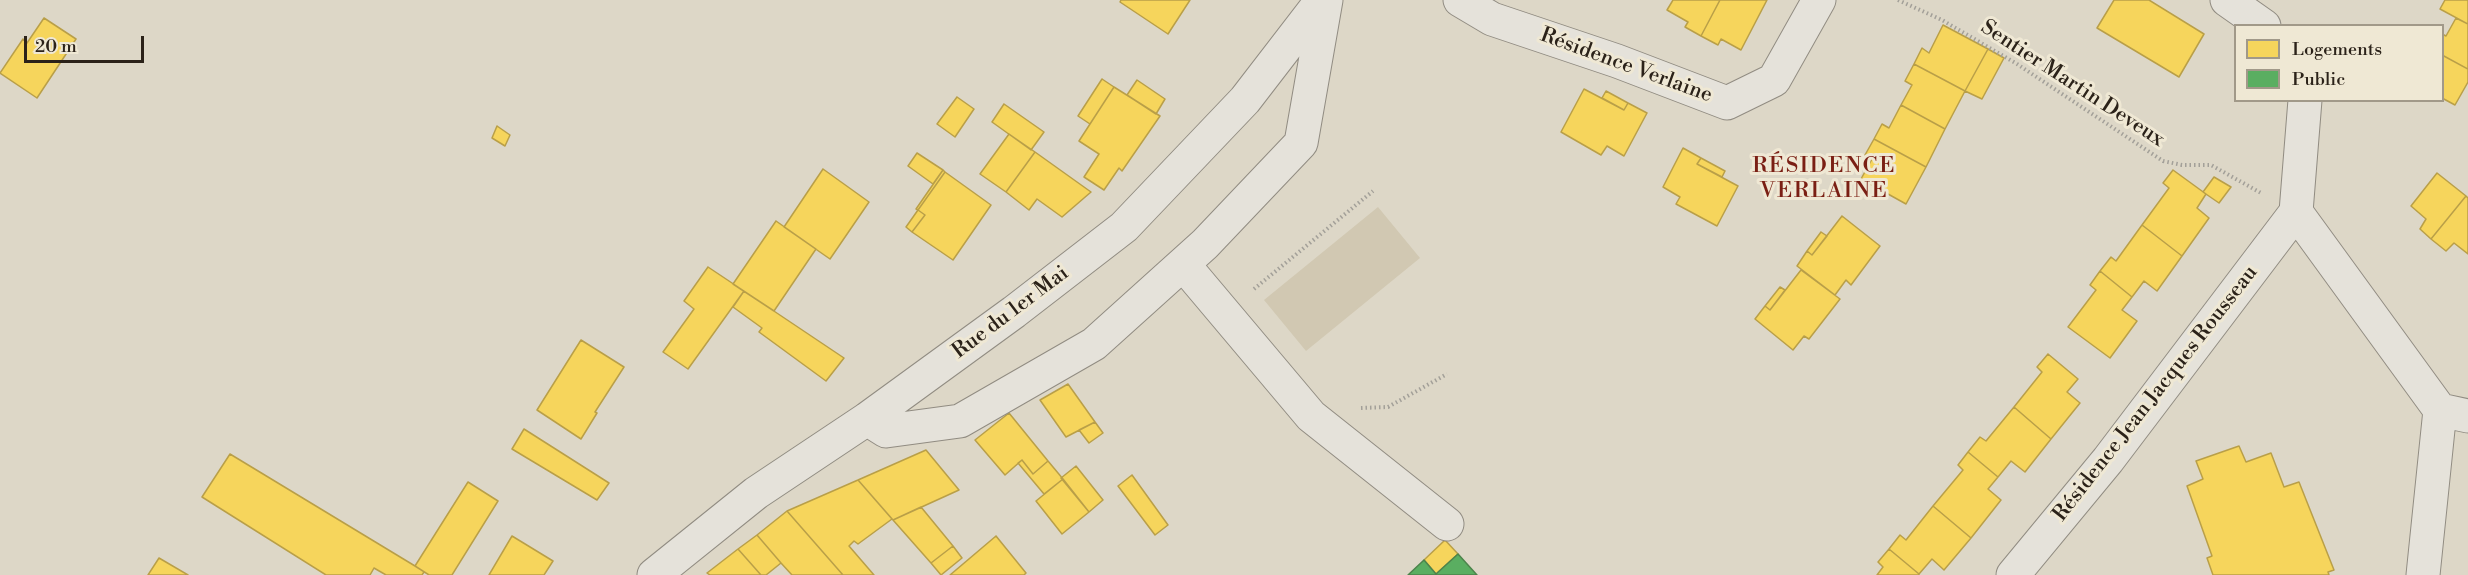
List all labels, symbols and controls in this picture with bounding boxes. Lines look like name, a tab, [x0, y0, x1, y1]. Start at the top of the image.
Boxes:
street label: Sentier Martin Deveux	[1976, 15, 2168, 153]
street label: Résidence Verlaine	[1537, 23, 1715, 109]
scale bar	[27, 24, 147, 62]
legend	[2234, 24, 2444, 102]
text: 20 m	[35, 35, 77, 58]
text: Logements	[2292, 38, 2382, 61]
text: Public	[2292, 68, 2345, 91]
district label: RÉSIDENCE VERLAINE	[1752, 154, 1896, 206]
street label: Rue du 1er Mai	[948, 261, 1074, 365]
street label: Résidence Jean Jacques Rousseau	[2048, 261, 2264, 527]

